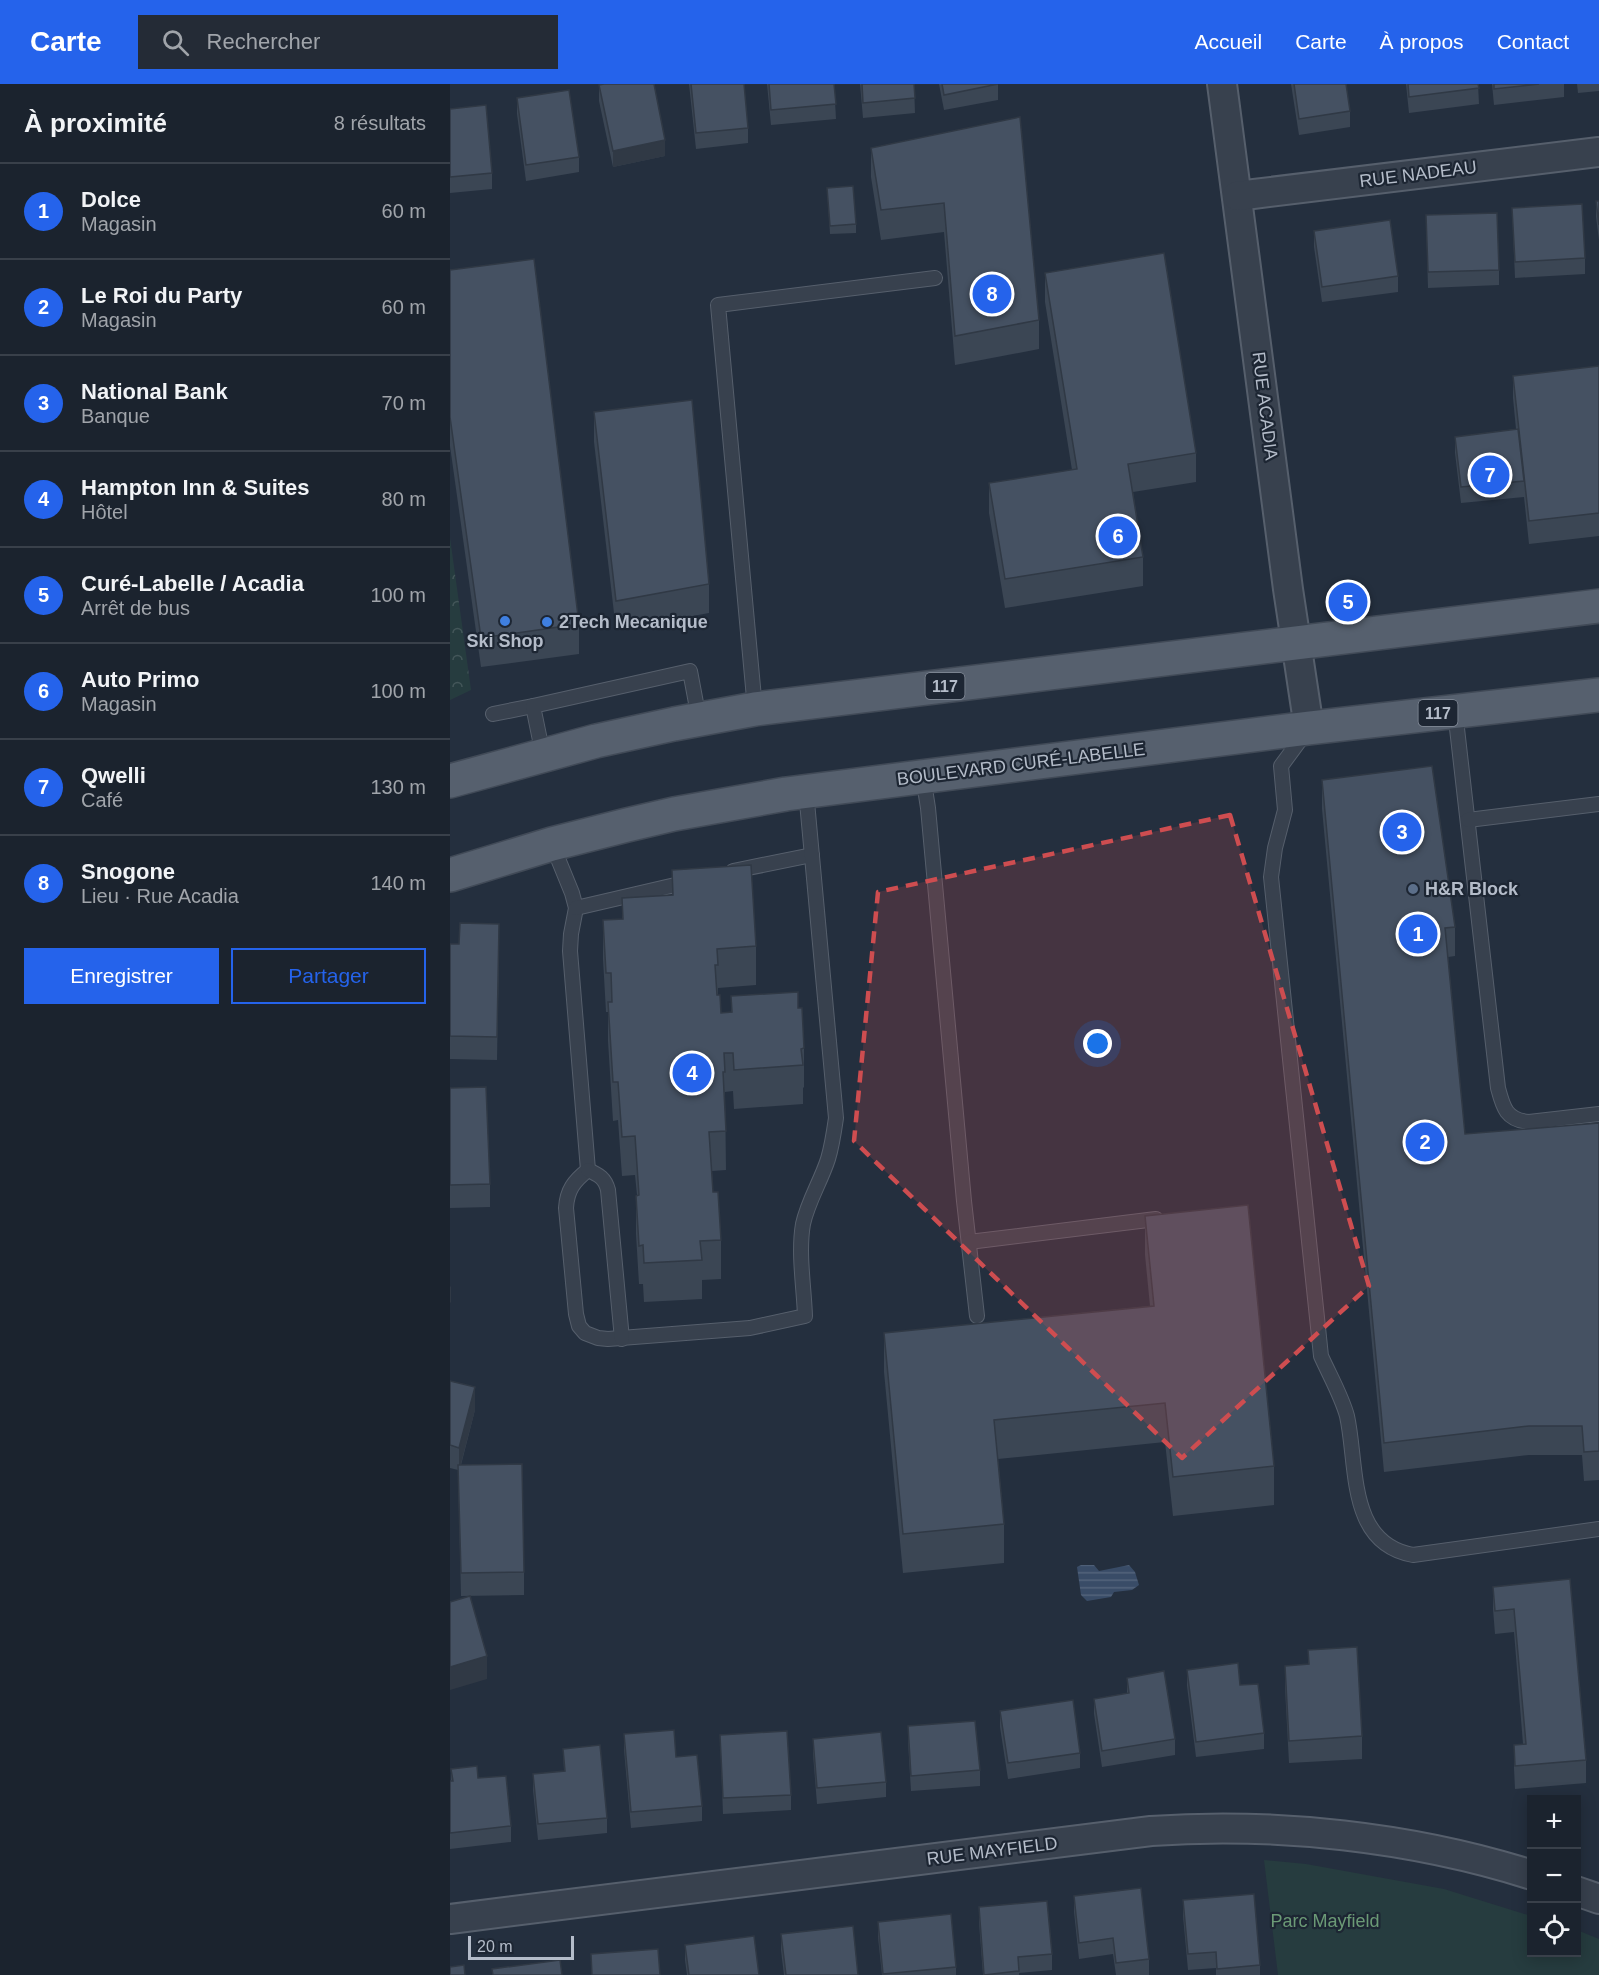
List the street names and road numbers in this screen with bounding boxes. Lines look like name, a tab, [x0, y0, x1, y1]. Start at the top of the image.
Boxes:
street label: RUE NADEAU	[1358, 157, 1478, 191]
street label: RUE ACADIA	[1248, 351, 1282, 461]
road number: 117	[926, 673, 964, 699]
road number: 117	[1418, 700, 1458, 726]
street label: BOULEVARD CURÉ-LABELLE	[896, 739, 1146, 789]
street label: RUE MAYFIELD	[925, 1833, 1059, 1869]

